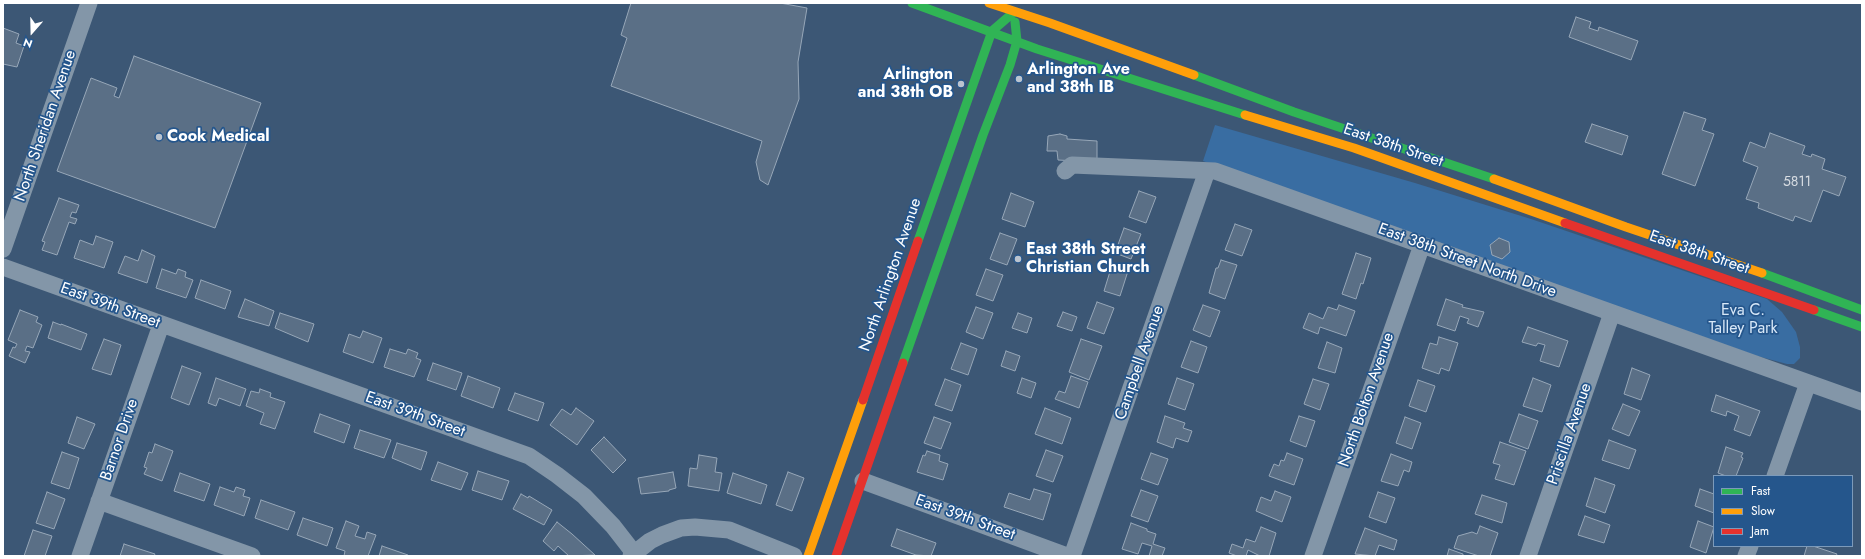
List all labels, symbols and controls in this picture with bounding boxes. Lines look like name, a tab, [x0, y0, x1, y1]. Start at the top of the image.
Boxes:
north arrow	[12, 12, 52, 52]
text: N	[21, 34, 35, 52]
street label: North Sheridan Avenue	[11, 48, 81, 204]
place label: Arlington Ave and 38th IB	[1027, 60, 1130, 98]
place label: Arlington and 38th OB	[858, 65, 953, 103]
marker: Arlington Ave and 38th IB	[1014, 74, 1024, 84]
marker: Arlington and 38th OB	[956, 79, 966, 89]
street label: East 38th Street	[1341, 120, 1445, 172]
place label: Cook Medical	[167, 127, 270, 147]
marker: Cook Medical	[154, 132, 164, 142]
house number: 5811	[1783, 175, 1811, 191]
street label: North Arlington Avenue	[856, 196, 926, 354]
street label: East 38th Street North Drive	[1375, 220, 1559, 302]
street label: East 38th Street	[1647, 227, 1751, 279]
place label: East 38th Street Christian Church	[1026, 240, 1150, 278]
marker: East 38th Street Christian Church	[1013, 254, 1023, 264]
street label: East 39th Street	[57, 279, 163, 333]
park label: Eva C. Talley Park	[1708, 301, 1778, 339]
street label: Campbell Avenue	[1111, 303, 1169, 423]
street label: North Bolton Avenue	[1335, 330, 1399, 470]
street label: Priscilla Avenue	[1544, 381, 1596, 487]
street label: East 39th Street	[362, 388, 468, 442]
street label: Barnor Drive	[97, 397, 143, 483]
legend	[1713, 475, 1853, 547]
text: Fast	[1751, 482, 1770, 500]
street label: East 39th Street	[912, 491, 1018, 545]
text: Slow	[1751, 502, 1775, 520]
text: Jam	[1751, 522, 1769, 540]

